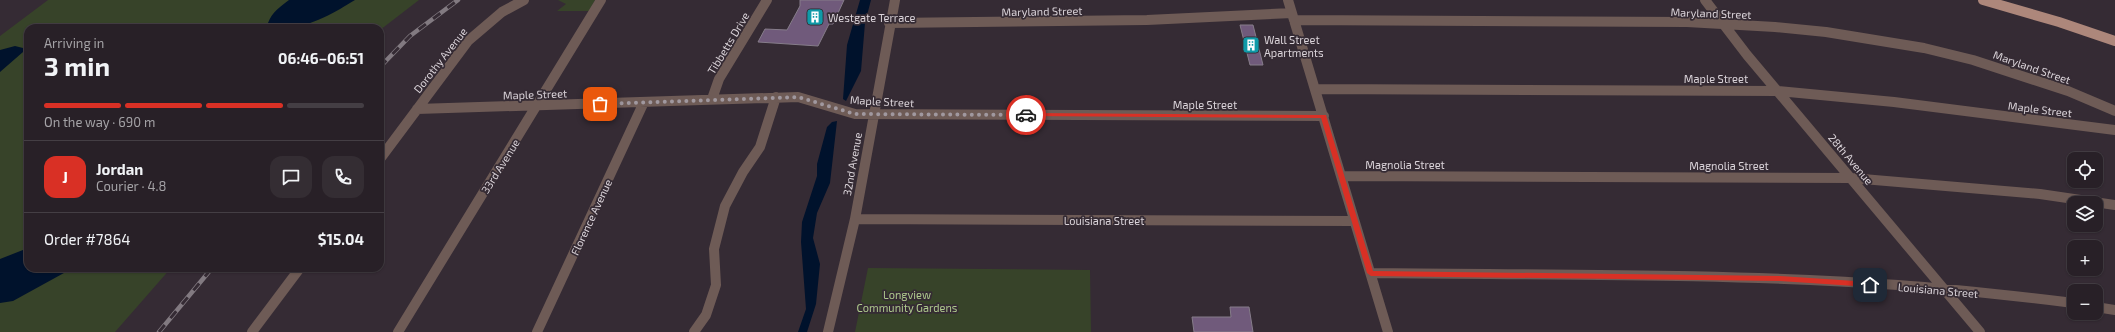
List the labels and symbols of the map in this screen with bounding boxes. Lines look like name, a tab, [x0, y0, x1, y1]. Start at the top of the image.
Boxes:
street label: Maryland Street	[1001, 4, 1083, 18]
street label: Maryland Street	[1670, 5, 1752, 21]
building icon: Westgate Terrace	[805, 7, 825, 27]
street label: Tibbetts Drive	[704, 10, 752, 76]
place label: Westgate Terrace	[828, 11, 916, 24]
street label: Dorothy Avenue	[410, 25, 470, 95]
place label: Wall Street Apartments	[1264, 33, 1324, 59]
building icon: Wall Street Apartments	[1241, 35, 1261, 55]
street label: Maryland Street	[1992, 48, 2072, 86]
street label: Maple Street	[1684, 72, 1748, 85]
street label: Maple Street	[503, 86, 567, 102]
pin	[583, 87, 617, 121]
street label: Maple Street	[850, 93, 914, 109]
courier	[1006, 95, 1046, 135]
street label: Maple Street	[1173, 98, 1237, 111]
street label: Maple Street	[2007, 99, 2073, 119]
street label: 32nd Avenue	[840, 131, 864, 197]
street label: 28th Avenue	[1826, 131, 1876, 187]
street label: 33rd Avenue	[478, 136, 522, 196]
street label: Magnolia Street	[1365, 158, 1445, 171]
street label: Magnolia Street	[1689, 159, 1769, 172]
street label: Florence Avenue	[568, 177, 614, 257]
street label: Louisiana Street	[1064, 214, 1144, 227]
pin	[1853, 268, 1887, 302]
street label: Louisiana Street	[1897, 280, 1979, 300]
park label: Longview Community Gardens	[857, 288, 958, 314]

